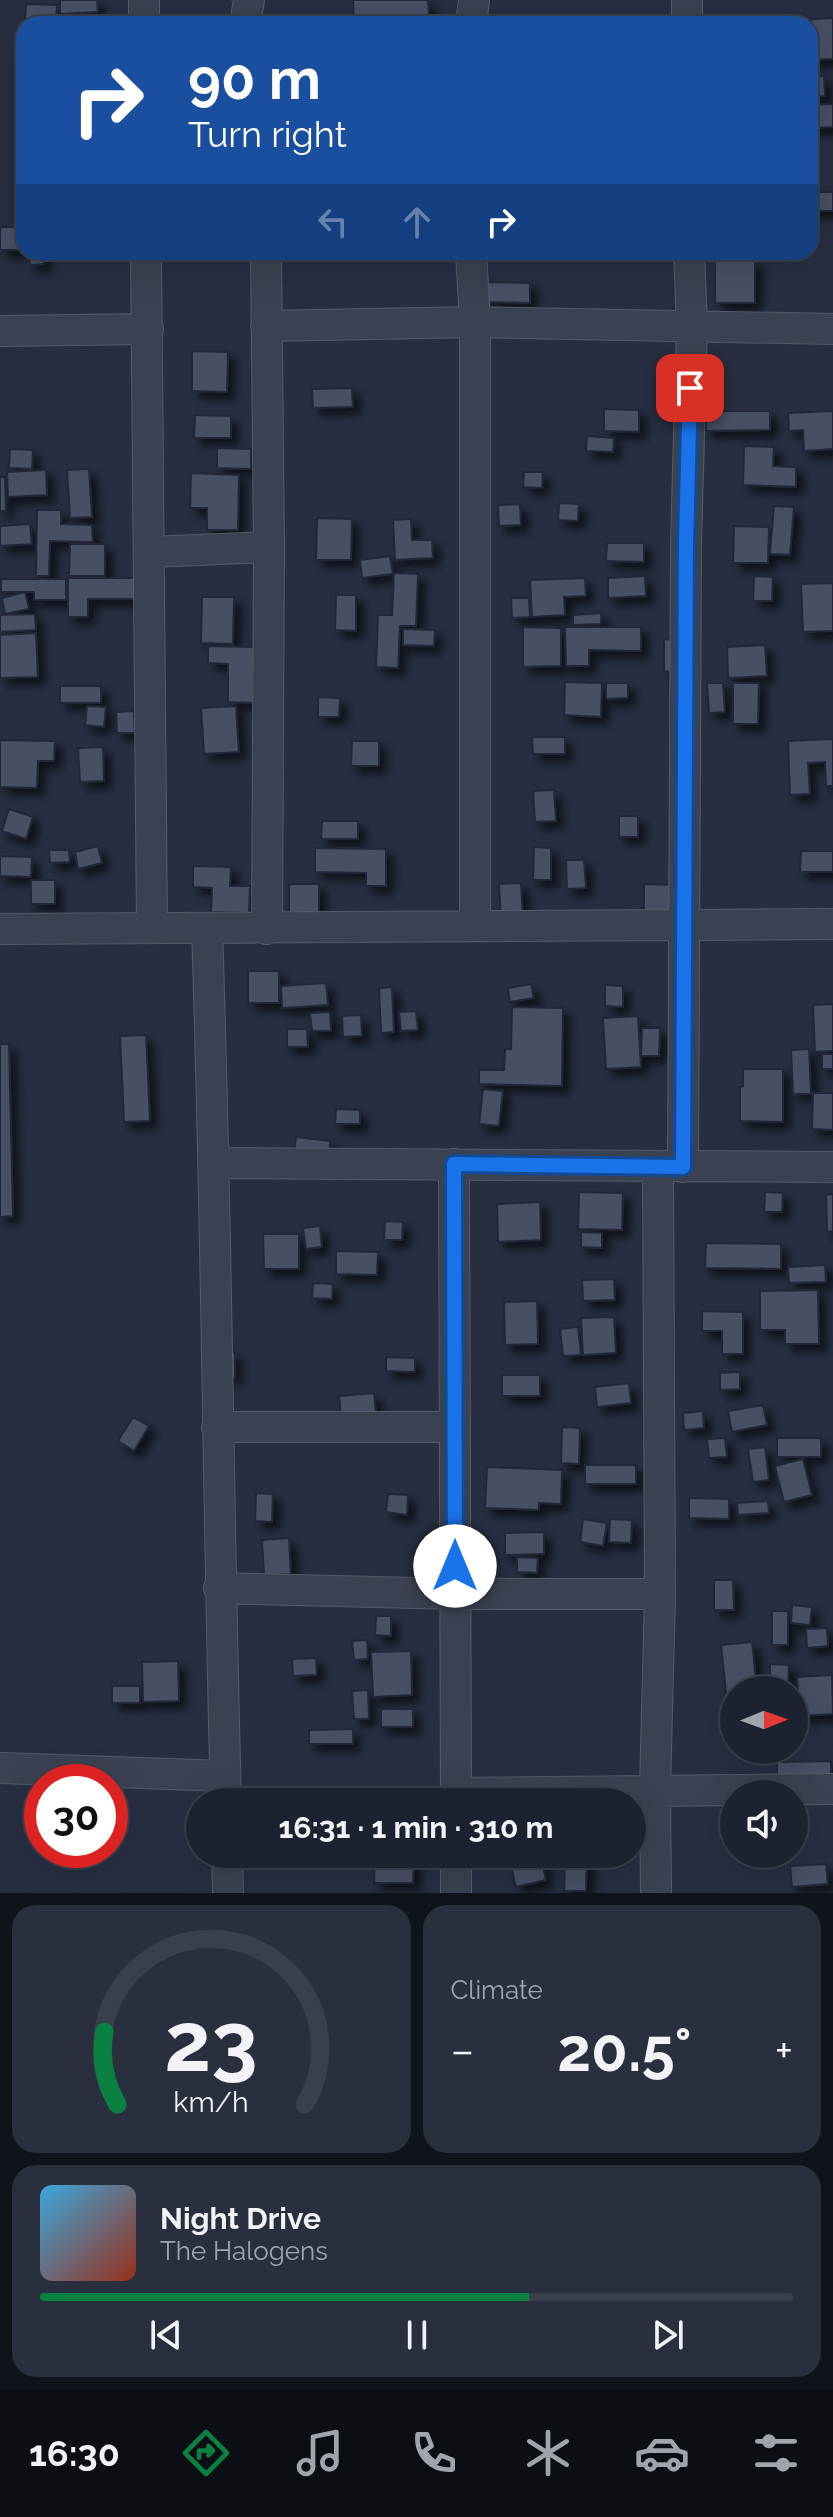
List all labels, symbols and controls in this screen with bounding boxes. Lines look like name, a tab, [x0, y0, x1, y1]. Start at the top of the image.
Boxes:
text: 90 m	[188, 46, 321, 112]
icon: right	[56, 48, 160, 152]
text: Turn right	[188, 113, 347, 155]
icon: left	[311, 200, 355, 244]
icon: ahead	[395, 200, 439, 244]
icon: right	[479, 200, 523, 244]
pin	[656, 354, 724, 422]
icon: arrive	[668, 366, 712, 410]
position arrow	[413, 1524, 497, 1608]
north arrow	[720, 1676, 808, 1764]
map controls	[720, 1676, 808, 1868]
speed limit sign: 30	[24, 1764, 128, 1868]
button: sound	[720, 1780, 808, 1868]
text: 16:31 · 1 min · 310 m	[278, 1810, 554, 1845]
text: Climate	[451, 1975, 543, 2005]
text: 23	[165, 1993, 258, 2090]
text: 20.5°	[557, 2015, 692, 2085]
text: −	[451, 2025, 474, 2076]
text: +	[775, 2025, 793, 2076]
text: km/h	[174, 2085, 249, 2119]
text: Night Drive	[160, 2201, 321, 2236]
text: The Halogens	[160, 2236, 328, 2266]
icon: previous	[144, 2313, 188, 2357]
icon: pause	[395, 2313, 439, 2357]
icon: next	[646, 2313, 690, 2357]
icon: directions	[178, 2425, 234, 2481]
icon: music	[292, 2425, 348, 2481]
icon: phone	[406, 2425, 462, 2481]
icon: climate	[520, 2425, 576, 2481]
icon: car	[634, 2425, 690, 2481]
icon: filters	[748, 2425, 804, 2481]
text: 16:30	[29, 2432, 120, 2474]

